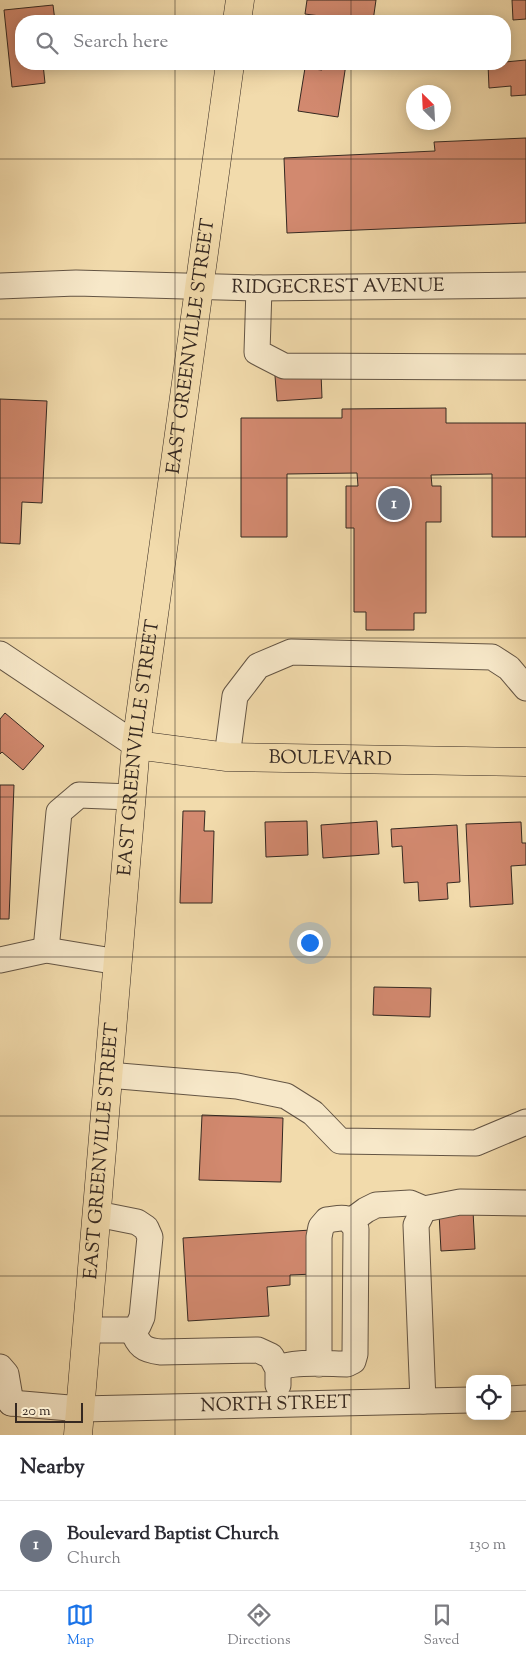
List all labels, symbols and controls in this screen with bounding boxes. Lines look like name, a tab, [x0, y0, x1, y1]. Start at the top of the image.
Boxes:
search box	[15, 15, 511, 70]
icon: search	[33, 29, 61, 57]
text: Search here	[73, 29, 168, 56]
north arrow	[406, 85, 451, 130]
street label: EAST GREENVILLE STREET	[160, 217, 222, 476]
street label: RIDGECREST AVENUE	[231, 272, 445, 302]
pin: 1	[378, 485, 410, 523]
street label: EAST GREENVILLE STREET	[112, 618, 167, 877]
street label: BOULEVARD	[268, 744, 392, 773]
your location	[297, 930, 323, 956]
street label: EAST GREENVILLE STREET	[78, 1022, 126, 1280]
map controls	[466, 1375, 511, 1420]
button: locate	[466, 1375, 511, 1420]
street label: NORTH STREET	[200, 1389, 351, 1420]
scale bar	[15, 1400, 82, 1423]
text: 20 m	[22, 1402, 51, 1422]
text: Nearby	[20, 1453, 85, 1483]
text: Boulevard Baptist Church	[67, 1521, 279, 1548]
text: 1	[33, 1534, 39, 1557]
text: 130 m	[469, 1534, 506, 1557]
text: Church	[67, 1548, 121, 1571]
tab: Map	[66, 1601, 94, 1651]
tab: Directions	[227, 1601, 291, 1651]
tab: Saved	[424, 1601, 459, 1651]

